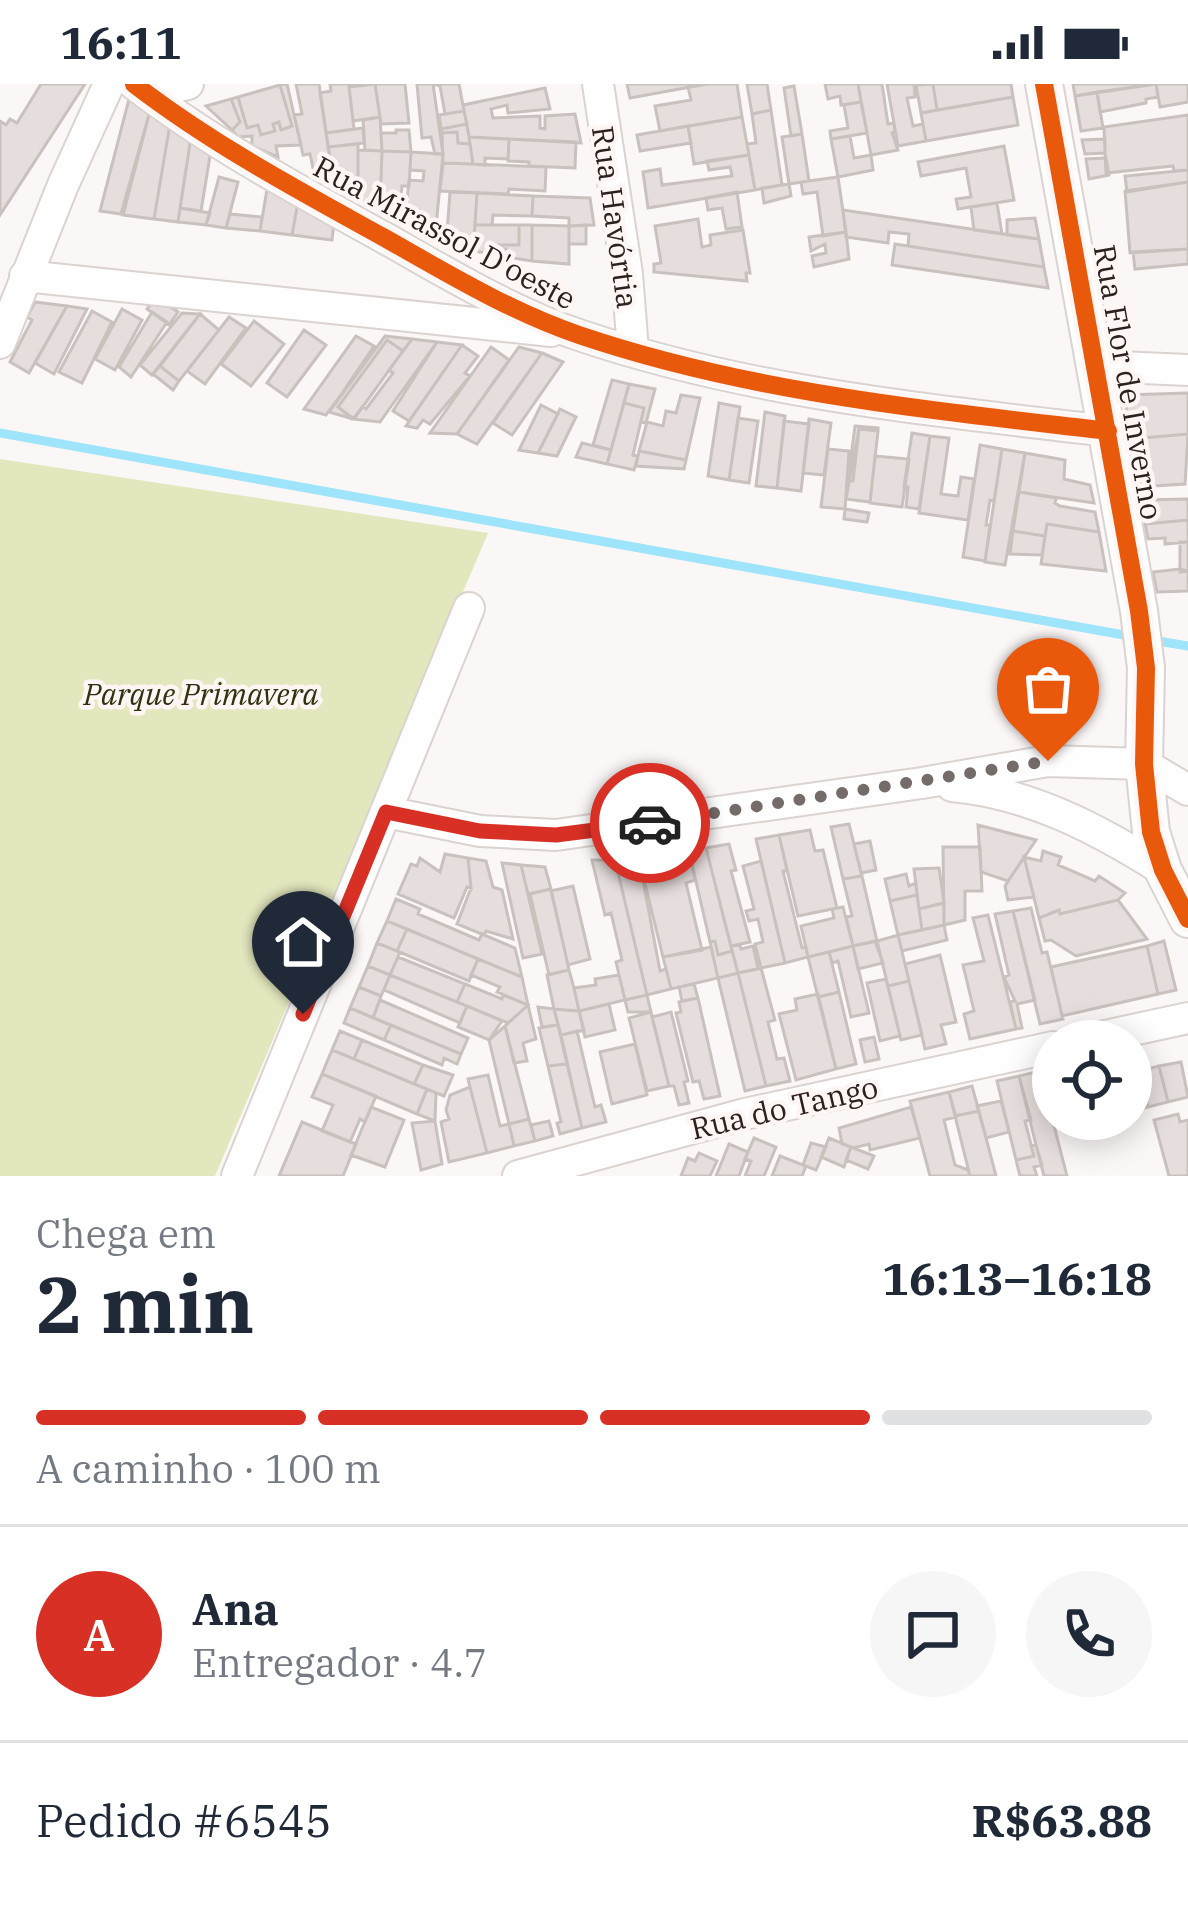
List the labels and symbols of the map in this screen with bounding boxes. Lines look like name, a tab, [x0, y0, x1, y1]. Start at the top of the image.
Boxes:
street label: Rua Havórtia	[584, 123, 648, 311]
street label: Rua Mirassol D'oeste	[307, 146, 583, 318]
street label: Rua Flor de Inverno	[1086, 241, 1172, 523]
pin	[997, 638, 1099, 761]
park label: Parque Primavera	[82, 674, 319, 713]
courier	[590, 763, 710, 883]
pin	[252, 891, 354, 1014]
street label: Rua do Tango	[687, 1067, 881, 1147]

